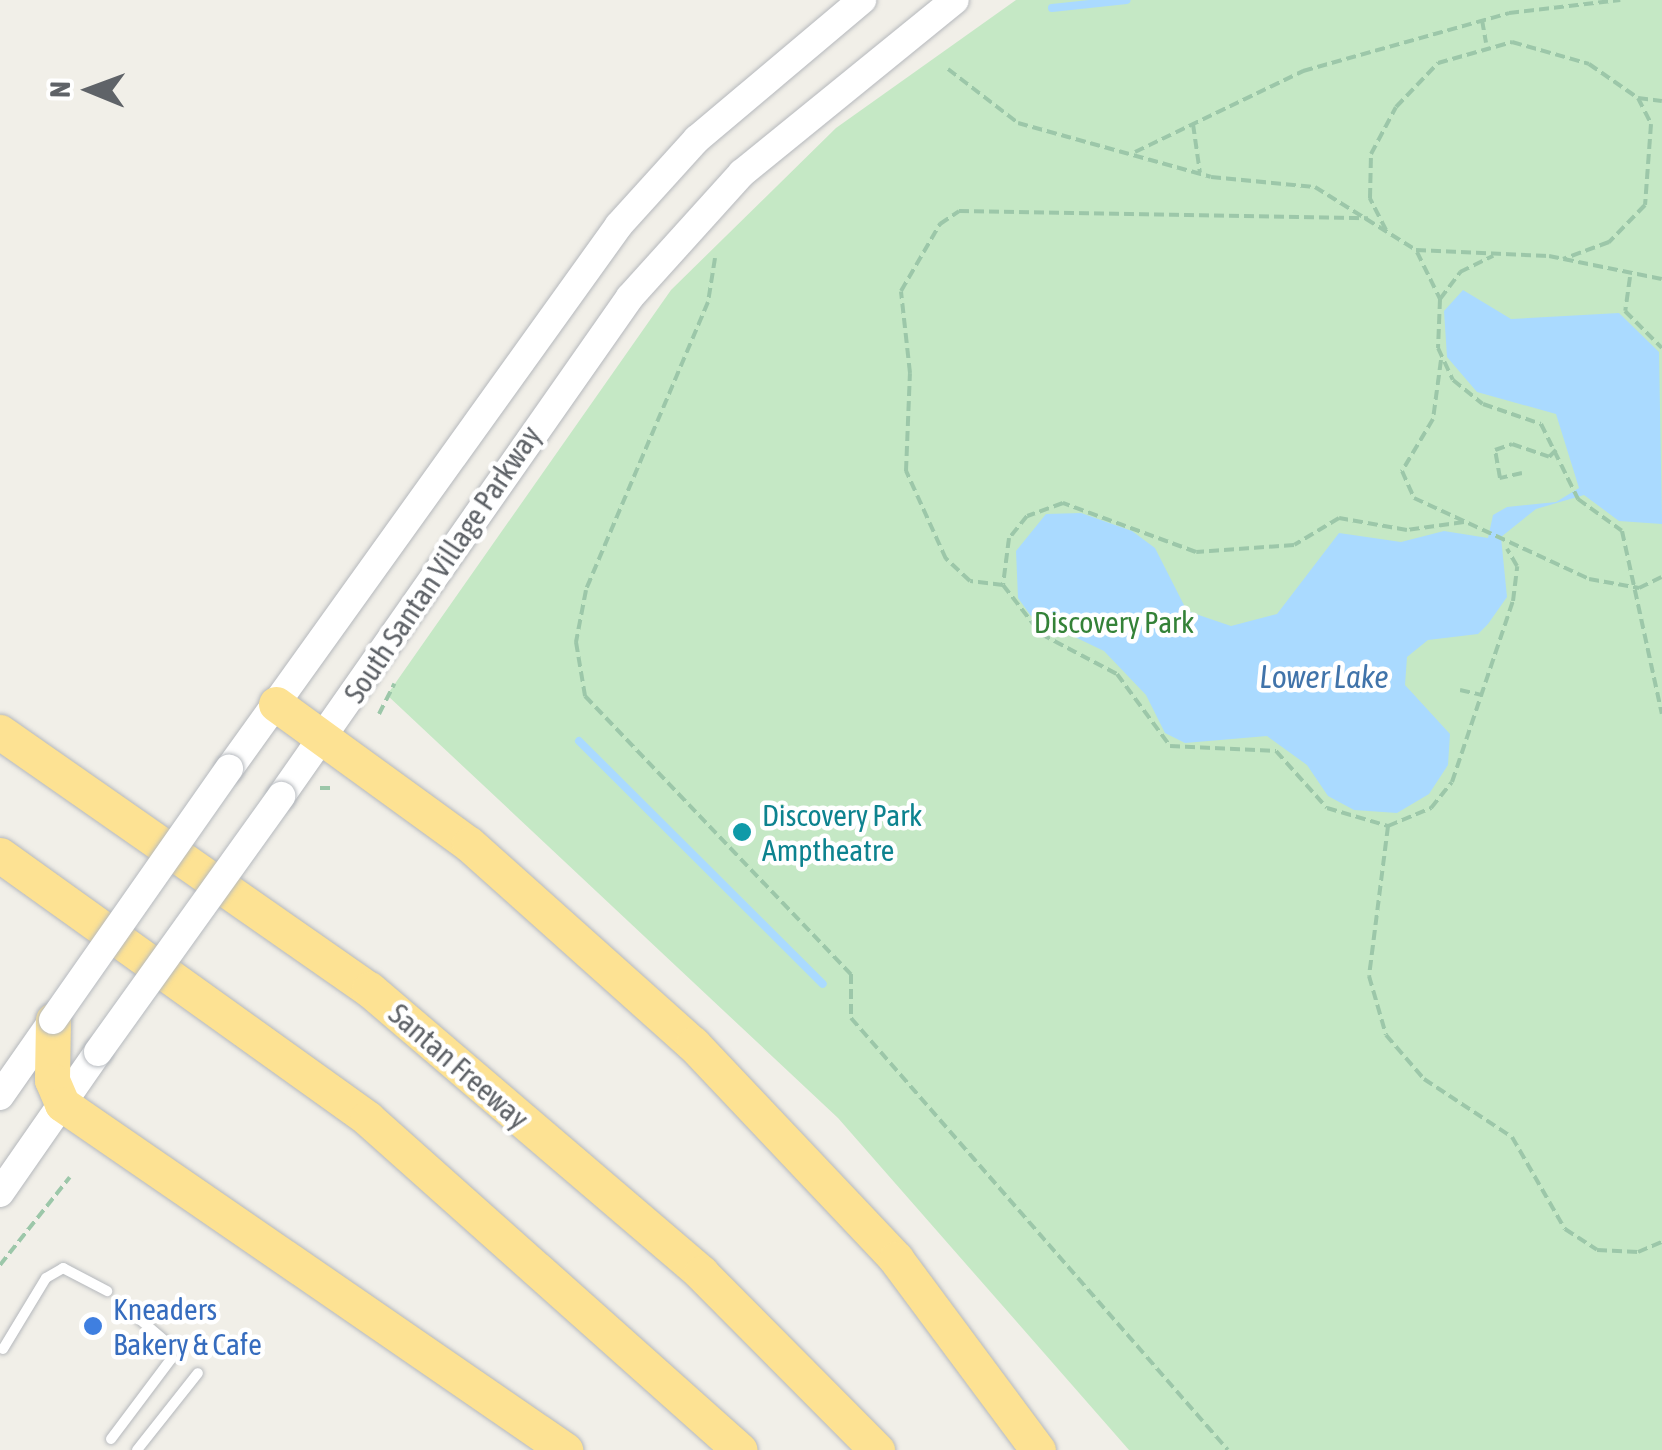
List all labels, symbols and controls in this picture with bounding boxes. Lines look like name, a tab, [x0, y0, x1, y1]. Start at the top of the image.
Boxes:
north arrow	[40, 40, 140, 140]
text: N	[44, 81, 76, 98]
street label: South Santan Village Parkway	[336, 419, 548, 709]
park label: Discovery Park	[1034, 604, 1194, 640]
water label: Lower Lake	[1259, 658, 1389, 696]
place label: Discovery Park Amptheatre	[762, 797, 922, 868]
marker: Discovery Park Amptheatre	[731, 821, 753, 843]
street label: Santan Freeway	[382, 996, 536, 1136]
place label: Kneaders Bakery & Cafe	[113, 1291, 262, 1362]
marker: Kneaders Bakery & Cafe	[82, 1315, 104, 1337]

